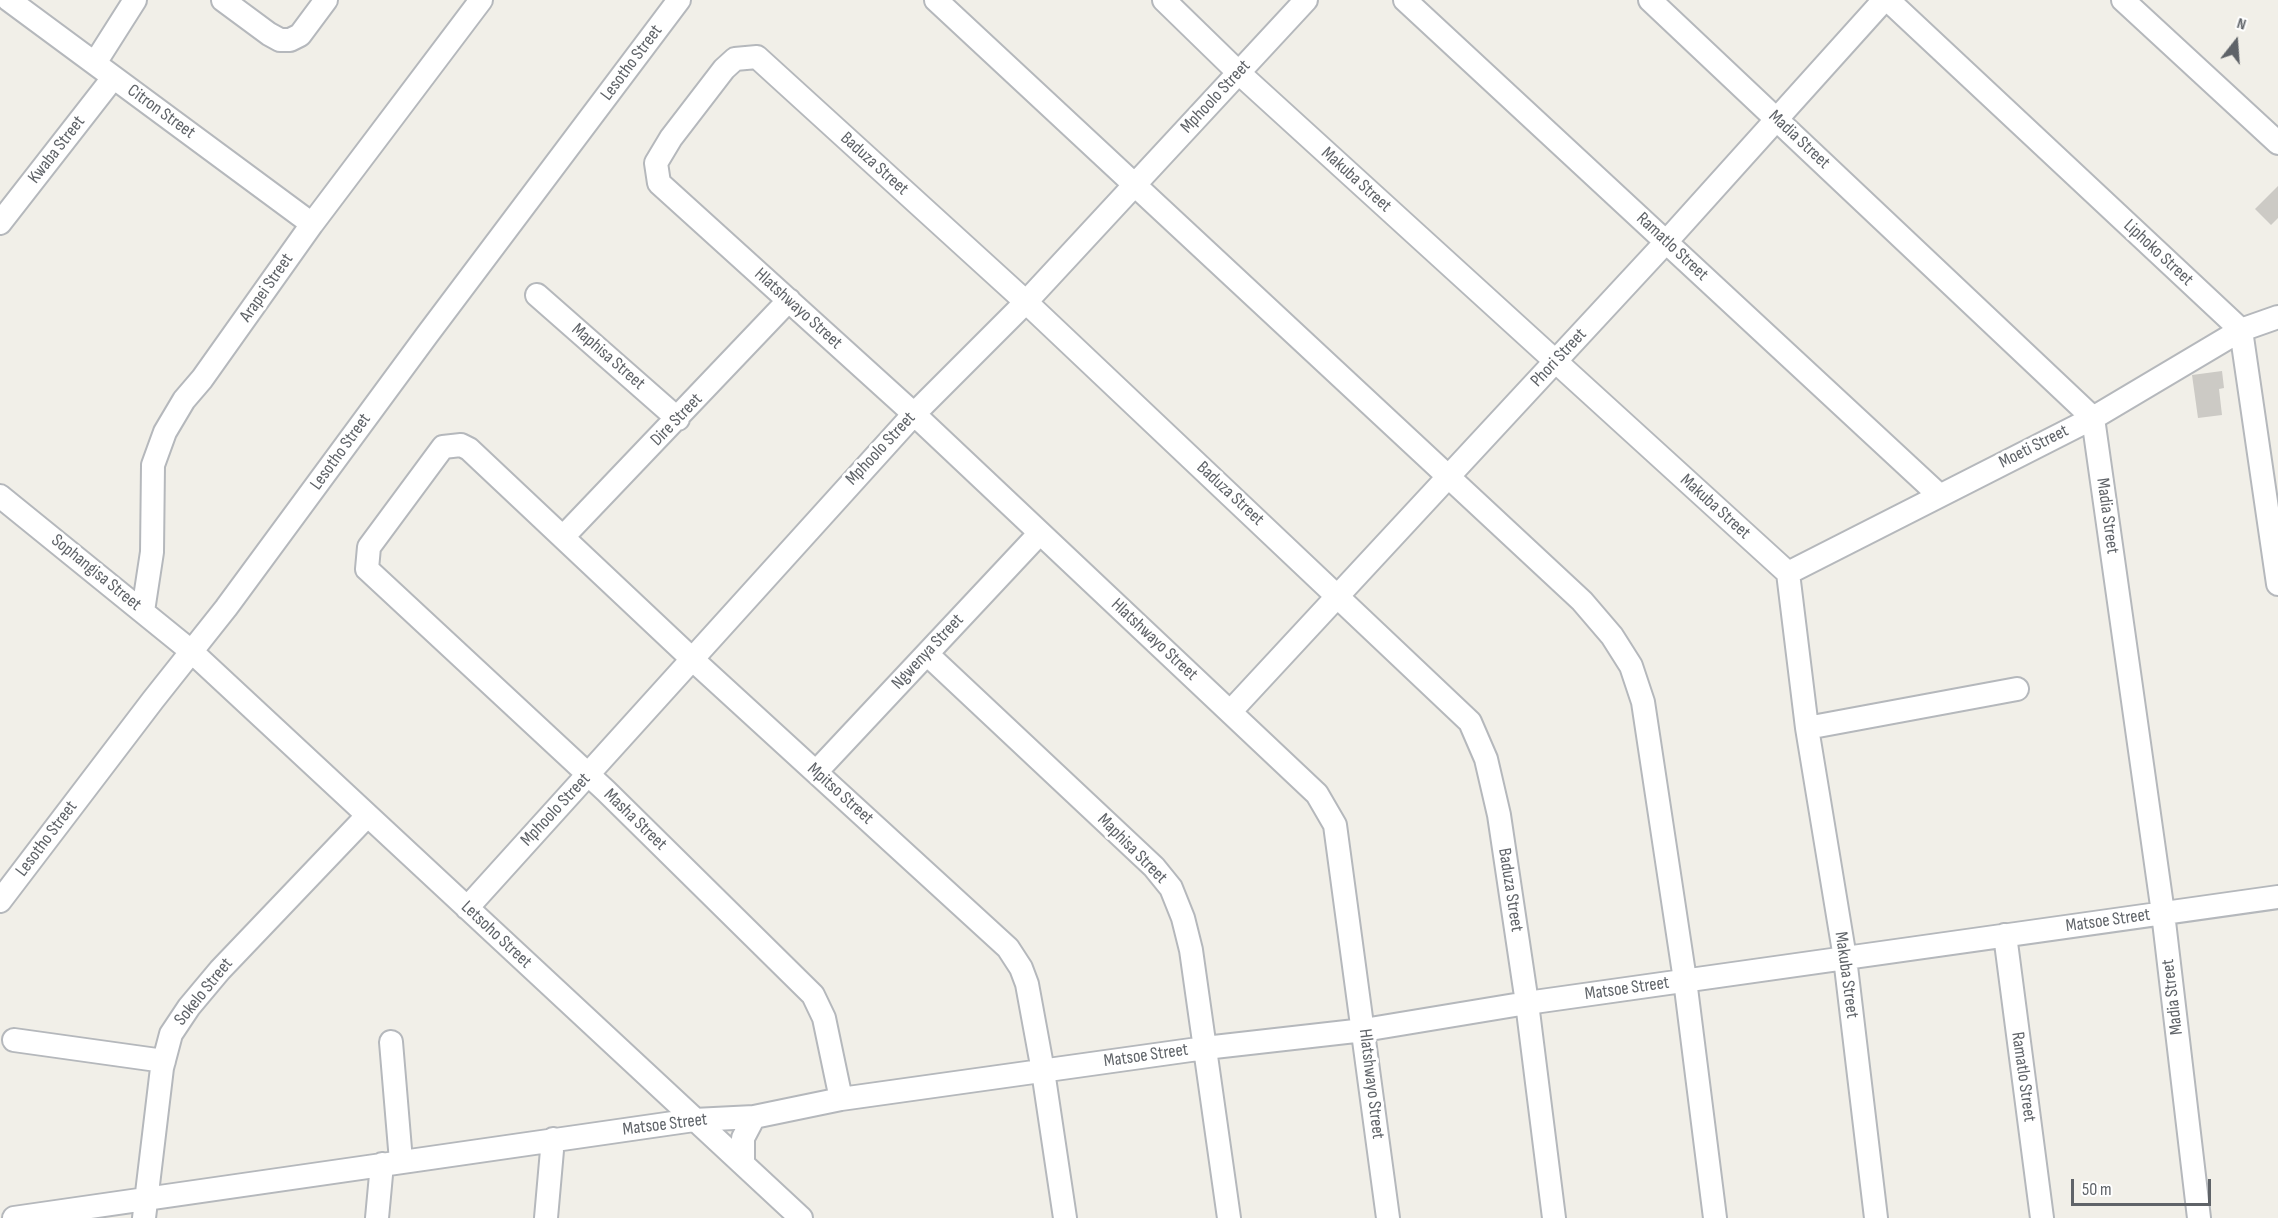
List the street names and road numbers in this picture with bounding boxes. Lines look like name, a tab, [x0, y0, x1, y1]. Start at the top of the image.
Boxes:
street label: Lesotho Street	[597, 21, 667, 105]
street label: Mphoolo Street	[1177, 56, 1255, 138]
street label: Citron Street	[123, 80, 199, 144]
street label: Madia Street	[1764, 106, 1834, 174]
street label: Kwaba Street	[24, 112, 90, 188]
street label: Baduza Street	[835, 128, 913, 200]
street label: Makuba Street	[1316, 143, 1396, 217]
street label: Ramatlo Street	[1631, 208, 1713, 286]
street label: Liphoko Street	[2119, 215, 2197, 291]
street label: Arapei Street	[236, 250, 298, 326]
street label: Hlatshwayo Street	[750, 264, 846, 354]
street label: Maphisa Street	[567, 319, 649, 395]
street label: Phori Street	[1527, 324, 1591, 392]
street label: Dire Street	[647, 389, 707, 451]
street label: Mphoolo Street	[842, 408, 920, 490]
street label: Lesotho Street	[306, 410, 376, 494]
street label: Moeti Street	[1996, 420, 2072, 474]
street label: Baduza Street	[1192, 457, 1268, 531]
street label: Makuba Street	[1675, 470, 1755, 544]
street label: Madia Street	[2091, 477, 2123, 555]
street label: Sophangisa Street	[47, 530, 145, 616]
street label: Hlatshwayo Street	[1106, 594, 1202, 686]
street label: Ngwenya Street	[888, 610, 968, 694]
street label: Mpitso Street	[802, 759, 878, 829]
street label: Mphoolo Street	[517, 769, 595, 851]
street label: Masha Street	[599, 785, 671, 855]
street label: Lesotho Street	[12, 797, 82, 881]
street label: Maphisa Street	[1092, 809, 1172, 889]
street label: Baduza Street	[1493, 847, 1527, 933]
street label: Letsoho Street	[456, 897, 536, 973]
street label: Matsoe Street	[2064, 904, 2152, 938]
street label: Makuba Street	[1829, 930, 1863, 1020]
street label: Sokelo Street	[170, 954, 238, 1030]
street label: Madia Street	[2158, 958, 2188, 1036]
street label: Matsoe Street	[1583, 972, 1671, 1006]
street label: Hlatshwayo Street	[1354, 1028, 1388, 1140]
street label: Ramatlo Street	[2006, 1031, 2040, 1123]
street label: Matsoe Street	[1102, 1039, 1190, 1073]
street label: Matsoe Street	[622, 1109, 708, 1141]

